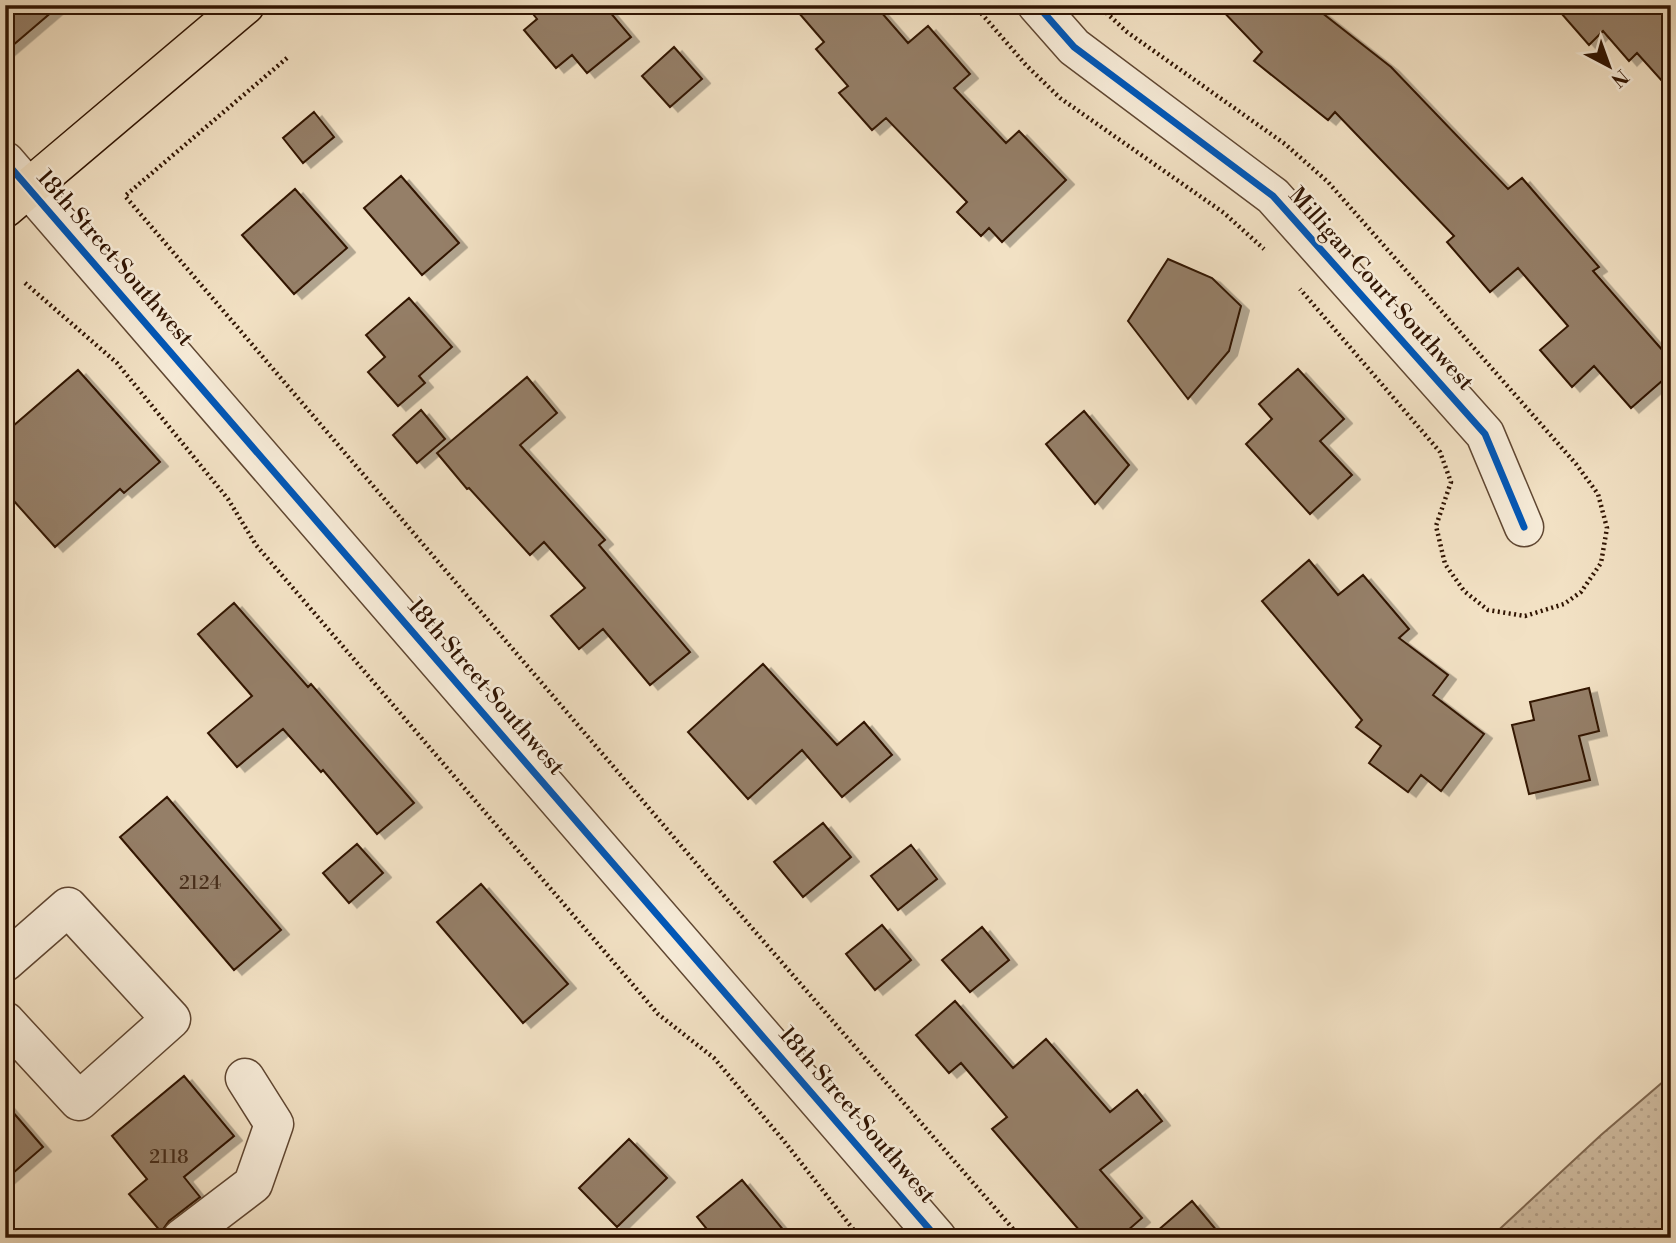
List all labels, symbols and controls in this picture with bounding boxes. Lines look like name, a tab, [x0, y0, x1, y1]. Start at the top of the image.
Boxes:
north arrow	[1574, 32, 1644, 102]
text: N	[1606, 64, 1633, 92]
street label: 18th Street Southwest	[31, 164, 199, 352]
street label: Milligan Court Southwest	[1282, 182, 1480, 396]
street label: 18th Street Southwest	[402, 593, 570, 781]
house number: 2124	[179, 871, 221, 895]
street label: 18th Street Southwest	[773, 1021, 941, 1209]
house number: 2118	[149, 1145, 189, 1169]

